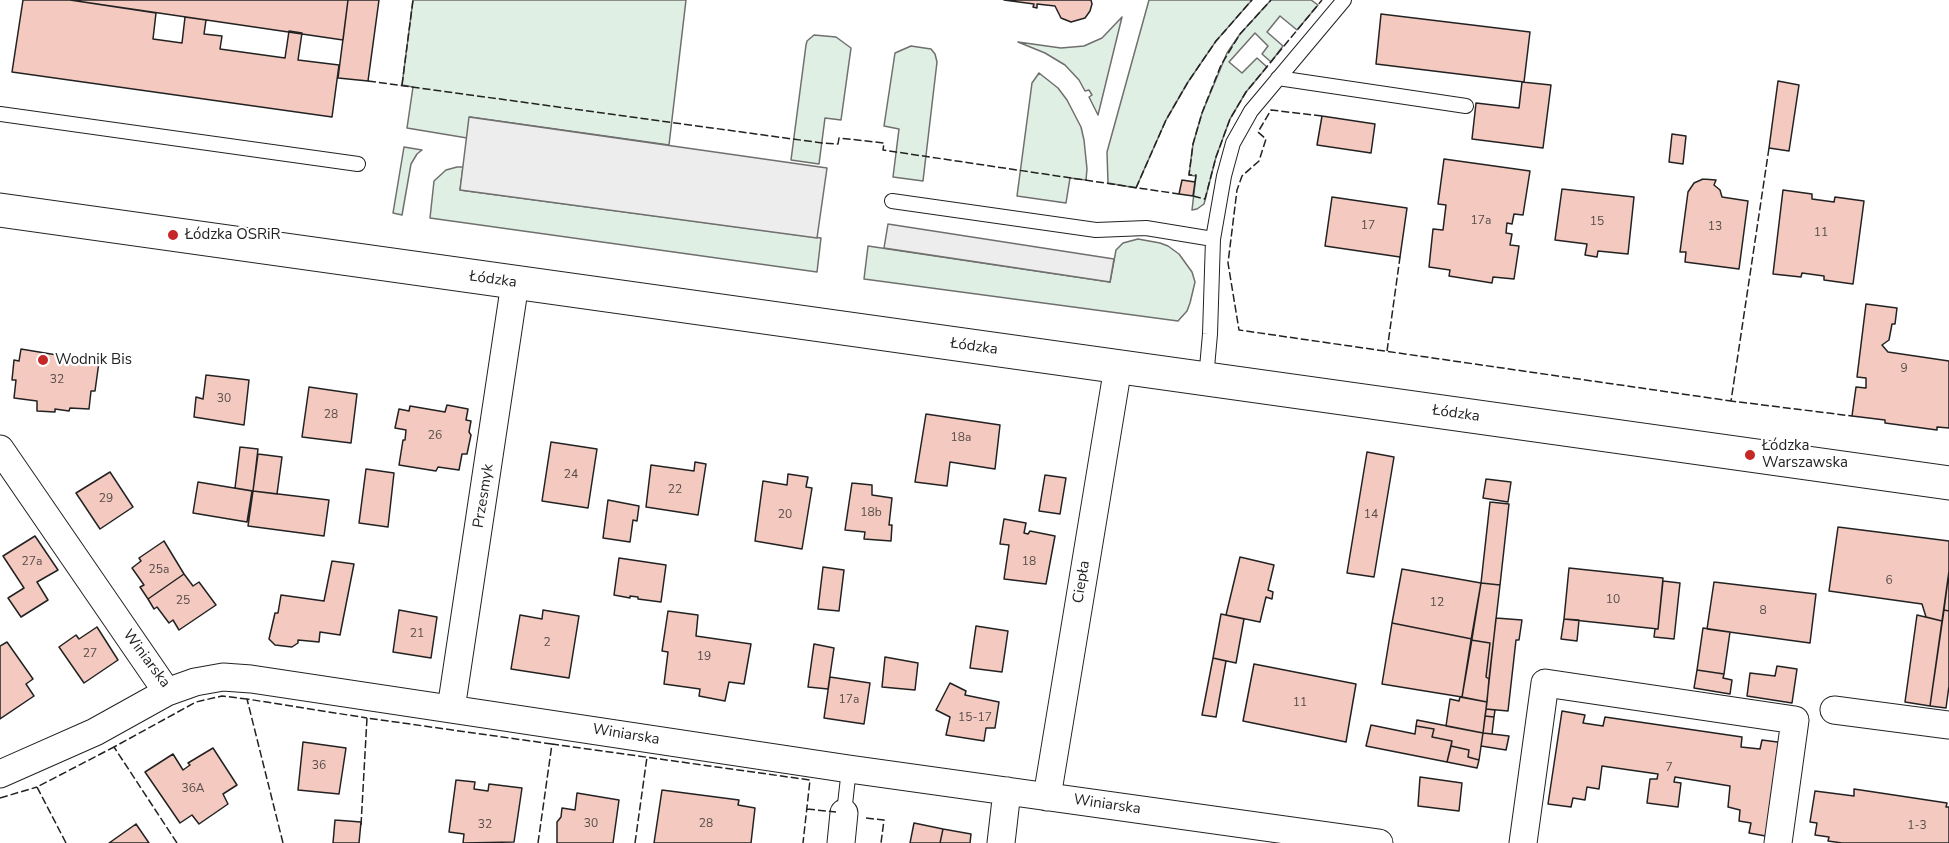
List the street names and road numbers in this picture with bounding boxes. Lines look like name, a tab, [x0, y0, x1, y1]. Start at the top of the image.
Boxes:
street label: Łódzka	[468, 268, 518, 292]
street label: Łódzka	[949, 335, 999, 359]
street label: Łódzka	[1431, 402, 1481, 426]
street label: Przesmyk	[470, 463, 498, 529]
street label: Ciepła	[1070, 560, 1094, 604]
street label: Winiarska	[118, 626, 174, 692]
street label: Winiarska	[591, 721, 661, 749]
street label: Winiarska	[1072, 791, 1142, 819]

